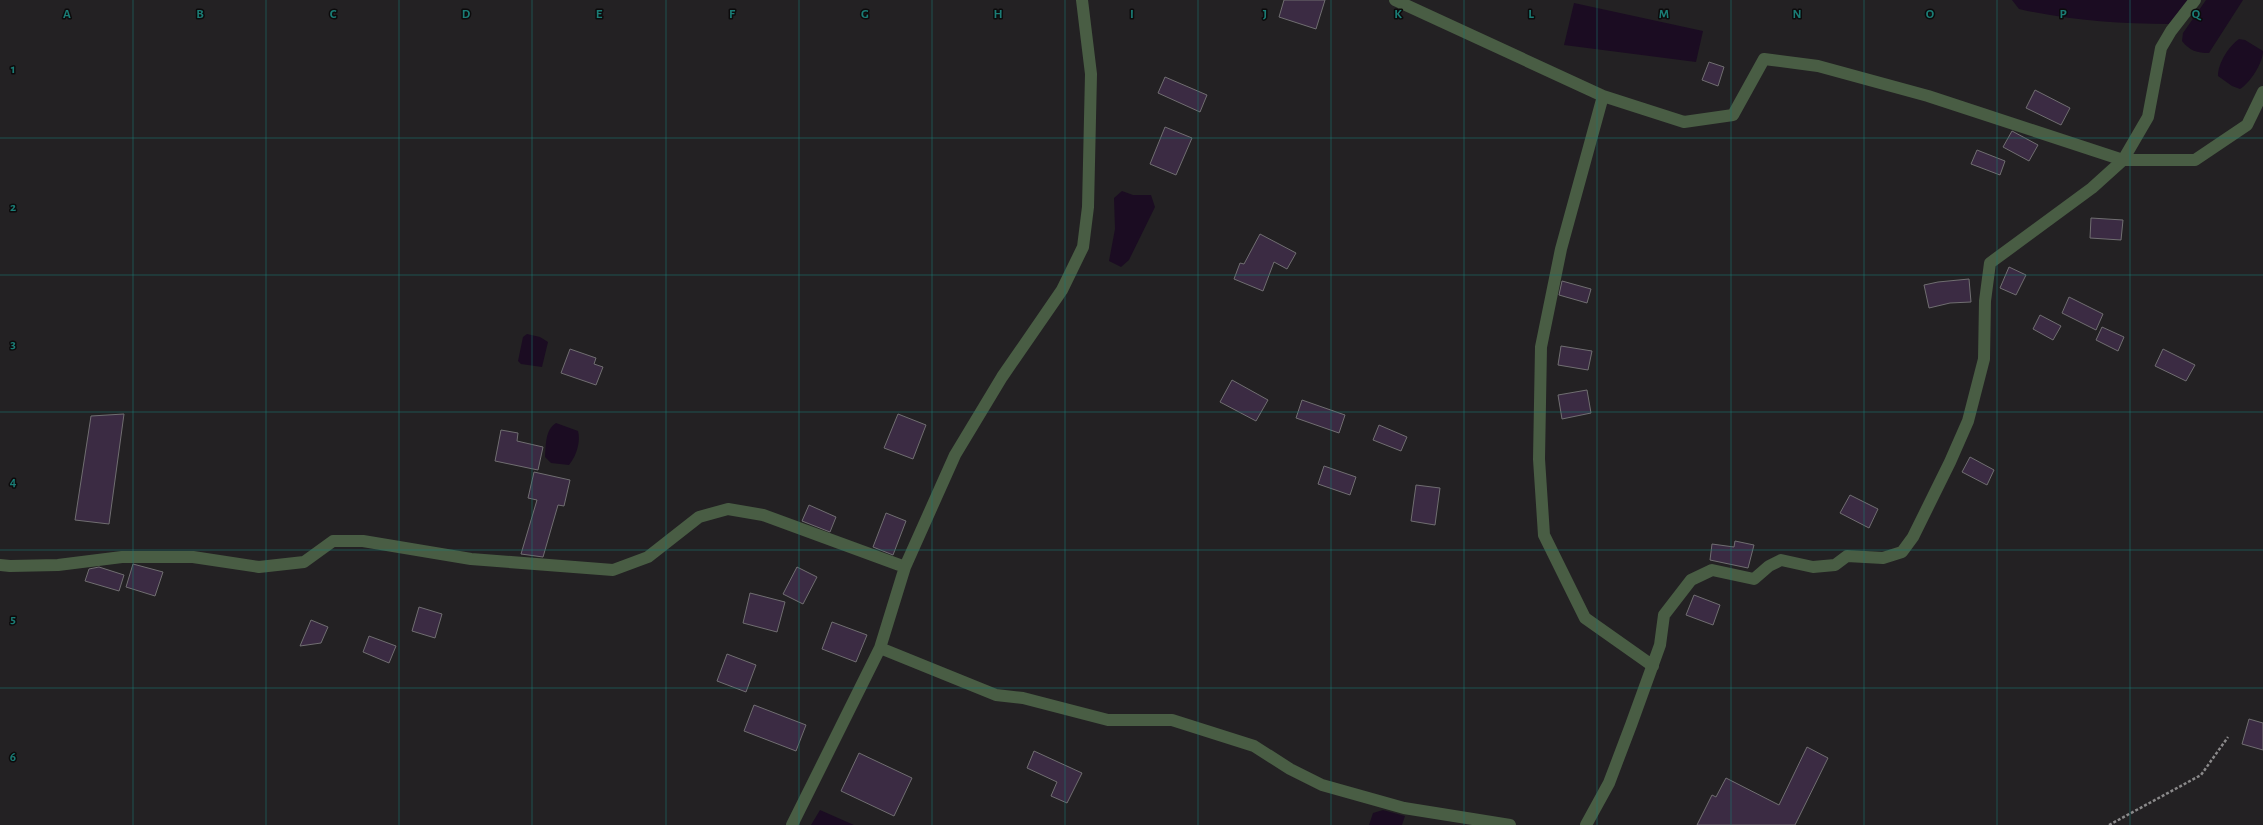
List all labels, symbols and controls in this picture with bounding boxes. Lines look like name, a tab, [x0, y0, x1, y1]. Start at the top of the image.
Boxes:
text: A	[63, 8, 71, 21]
text: B	[196, 8, 204, 21]
text: C	[330, 8, 337, 21]
text: D	[462, 8, 471, 21]
text: E	[596, 8, 603, 21]
text: F	[729, 8, 736, 21]
text: G	[861, 8, 869, 21]
text: H	[993, 8, 1003, 21]
text: I	[1130, 8, 1134, 21]
text: J	[1263, 8, 1267, 21]
text: K	[1394, 8, 1402, 21]
text: L	[1528, 8, 1534, 21]
text: M	[1659, 8, 1669, 21]
text: N	[1792, 8, 1802, 21]
text: O	[1926, 8, 1935, 21]
text: P	[2059, 8, 2067, 21]
text: Q	[2192, 8, 2202, 21]
text: 1	[11, 63, 15, 76]
text: 2	[10, 201, 16, 214]
text: 3	[10, 338, 16, 351]
text: 4	[10, 476, 17, 489]
text: 5	[10, 613, 16, 626]
text: 6	[10, 751, 16, 764]

